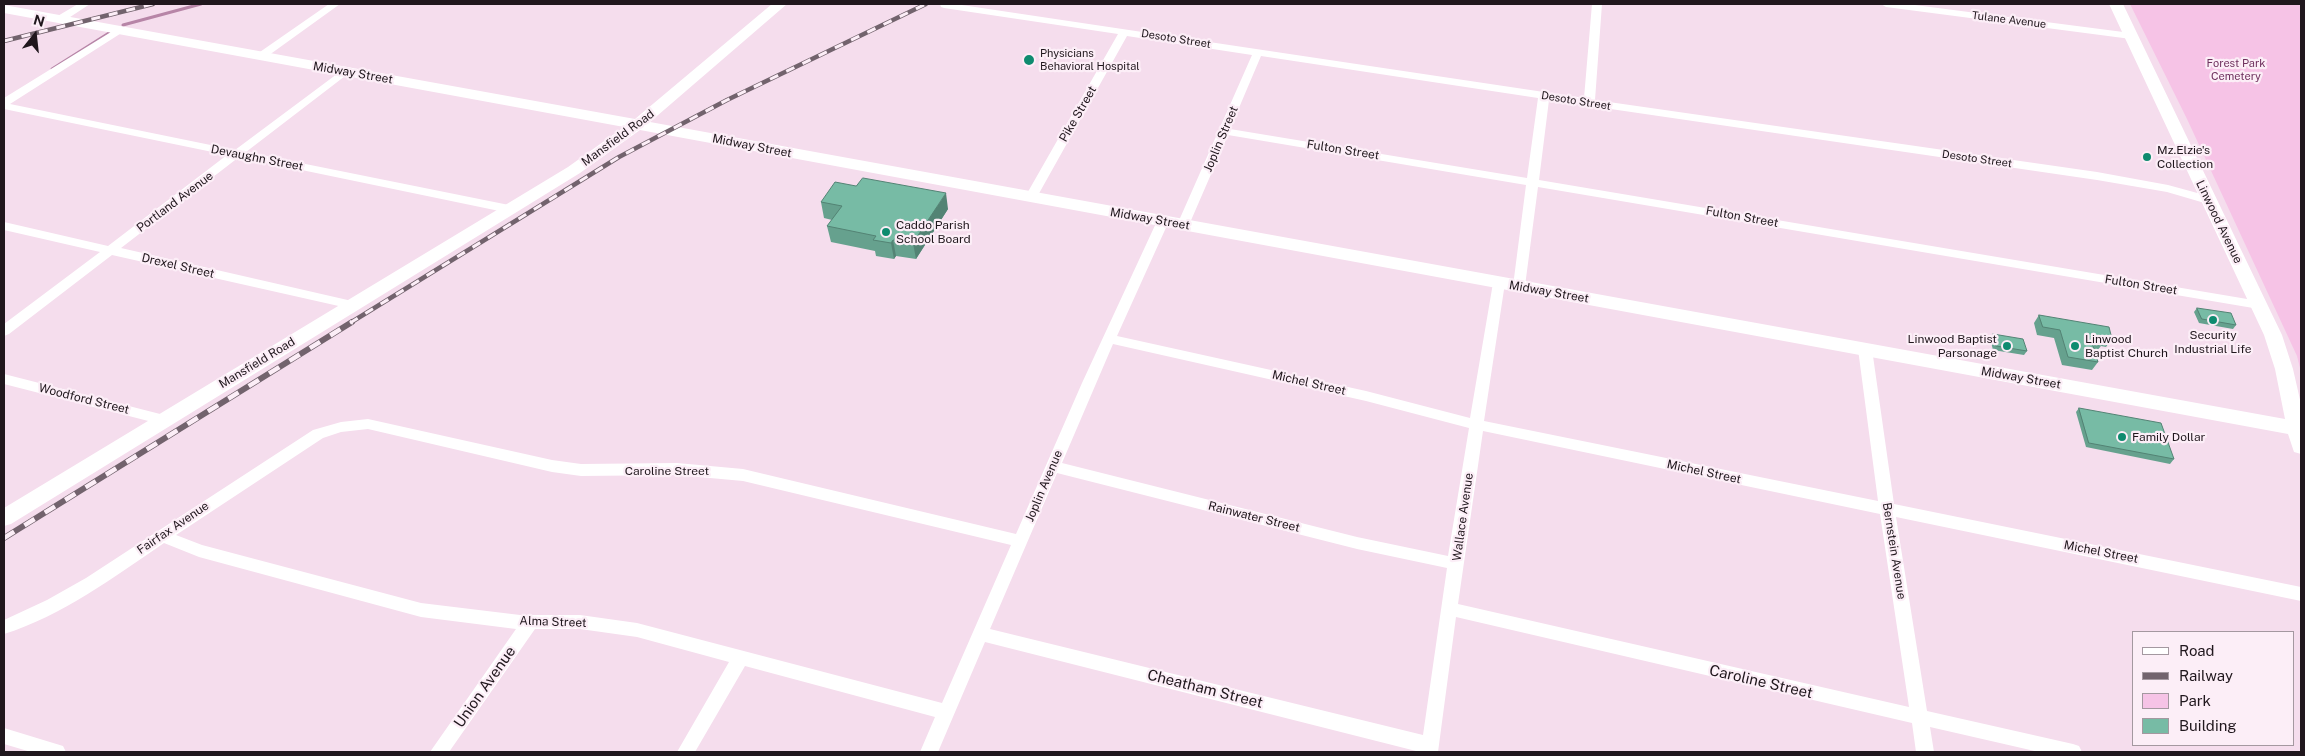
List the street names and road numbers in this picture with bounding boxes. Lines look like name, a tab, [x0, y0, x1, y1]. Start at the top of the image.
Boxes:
street label: Tulane Avenue	[1971, 9, 2047, 31]
street label: Desoto Street	[1140, 27, 1212, 51]
street label: Midway Street	[312, 59, 394, 87]
street label: Pike Street	[1056, 84, 1100, 144]
street label: Desoto Street	[1540, 89, 1612, 113]
street label: Joplin Street	[1201, 104, 1241, 174]
street label: Mansfield Road	[579, 107, 657, 169]
street label: Midway Street	[711, 131, 793, 161]
street label: Fulton Street	[1306, 137, 1380, 163]
street label: Devaughn Street	[210, 142, 304, 174]
street label: Desoto Street	[1941, 148, 2013, 170]
street label: Portland Avenue	[134, 169, 216, 235]
street label: Linwood Avenue	[2193, 178, 2245, 266]
street label: Fulton Street	[1705, 204, 1779, 230]
street label: Midway Street	[1109, 205, 1191, 233]
street label: Drexel Street	[140, 251, 216, 281]
street label: Fulton Street	[2104, 272, 2178, 298]
street label: Midway Street	[1508, 278, 1590, 306]
street label: Mansfield Road	[216, 335, 298, 391]
street label: Midway Street	[1980, 364, 2062, 392]
street label: Michel Street	[1271, 368, 1347, 398]
street label: Woodford Street	[37, 381, 131, 417]
street label: Joplin Avenue	[1022, 448, 1066, 524]
street label: Michel Street	[1666, 457, 1742, 487]
street label: Caroline Street	[625, 464, 709, 478]
street label: Wallace Avenue	[1450, 472, 1476, 562]
street label: Fairfax Avenue	[134, 499, 212, 557]
street label: Rainwater Street	[1207, 499, 1301, 535]
street label: Bernstein Avenue	[1879, 502, 1909, 600]
street label: Michel Street	[2063, 538, 2139, 566]
street label: Alma Street	[519, 614, 587, 630]
street label: Union Avenue	[450, 643, 520, 731]
street label: Caroline Street	[1708, 661, 1814, 703]
street label: Cheatham Street	[1145, 666, 1265, 712]

